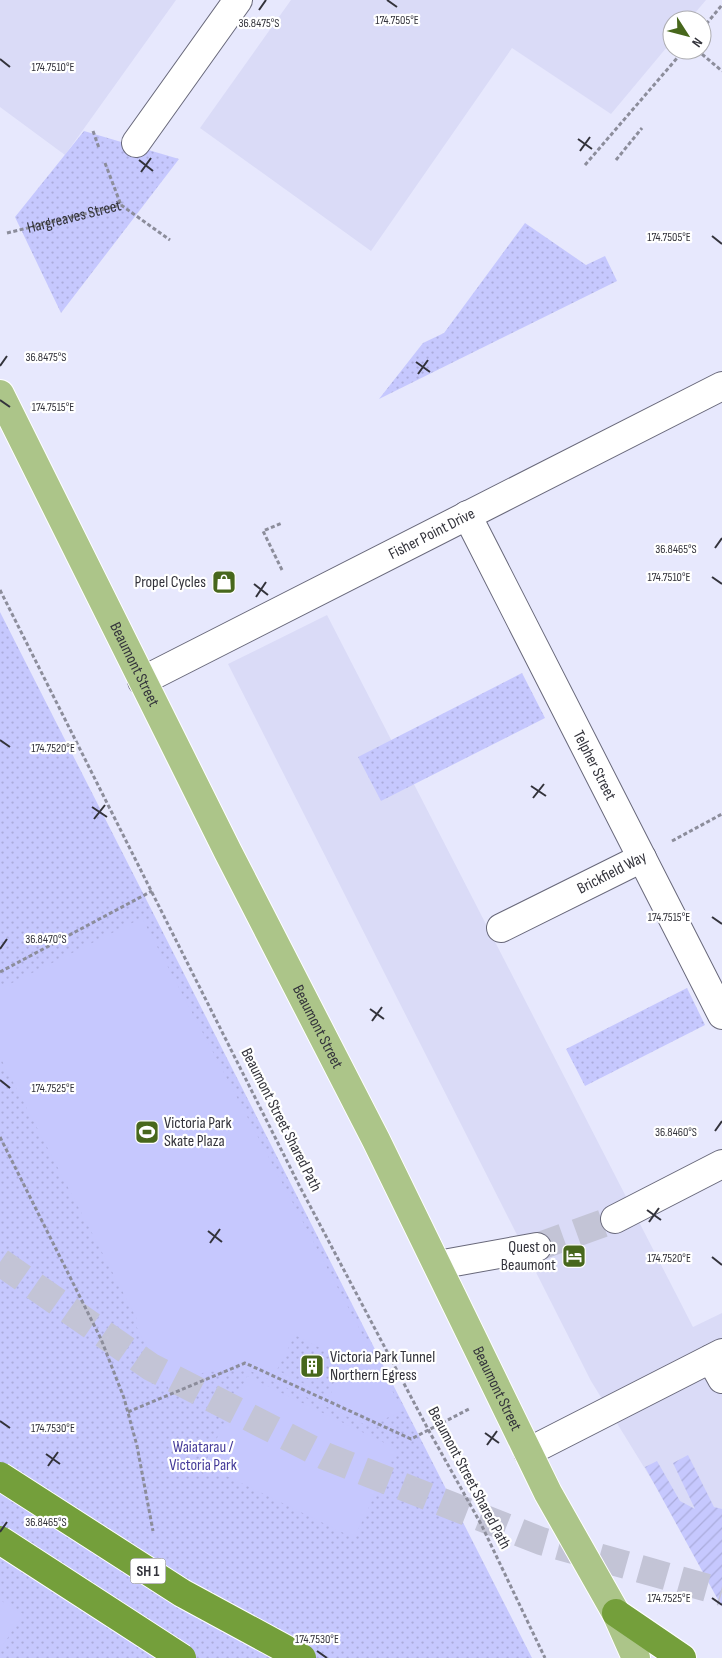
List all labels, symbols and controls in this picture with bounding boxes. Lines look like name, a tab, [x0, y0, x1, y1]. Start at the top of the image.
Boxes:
north arrow	[662, 10, 712, 60]
text: 174.7505°E	[375, 13, 419, 28]
text: 36.8475°S	[239, 16, 279, 31]
text: N	[688, 34, 706, 50]
text: 174.7510°E	[32, 60, 75, 75]
street label: Hargreaves Street	[25, 196, 123, 237]
text: 174.7505°E	[647, 230, 691, 245]
text: 36.8475°S	[26, 350, 66, 365]
text: 174.7515°E	[32, 400, 74, 415]
street label: Fisher Point Drive	[385, 504, 478, 563]
text: 36.8465°S	[655, 542, 697, 557]
shop icon: Propel Cycles	[211, 569, 237, 595]
text: 174.7510°E	[648, 570, 691, 585]
place label: Propel Cycles	[134, 573, 206, 592]
street label: Beaumont Street	[106, 619, 164, 710]
street label: Telpher Street	[569, 727, 620, 803]
text: 174.7520°E	[31, 741, 75, 756]
street label: Brickfield Way	[574, 848, 650, 898]
text: 174.7515°E	[648, 910, 690, 925]
text: 36.8470°S	[25, 932, 67, 947]
street label: Beaumont Street	[288, 982, 347, 1072]
street label: Beaumont Street Shared Path	[237, 1045, 325, 1195]
text: 174.7525°E	[31, 1081, 75, 1096]
place label: Victoria Park Skate Plaza	[164, 1114, 232, 1151]
sports icon: Victoria Park Skate Plaza	[134, 1119, 160, 1145]
text: 36.8460°S	[655, 1125, 697, 1140]
place label: Quest on Beaumont	[501, 1238, 556, 1275]
hotel icon: Quest on Beaumont	[561, 1243, 587, 1269]
text: 174.7520°E	[647, 1251, 691, 1266]
street label: Beaumont Street	[469, 1343, 526, 1434]
place label: Victoria Park Tunnel Northern Egress	[330, 1348, 435, 1385]
building icon: Victoria Park Tunnel Northern Egress	[299, 1353, 325, 1379]
street label: Beaumont Street Shared Path	[423, 1404, 515, 1552]
text: 174.7530°E	[31, 1421, 75, 1436]
park label: Waiatarau / Victoria Park	[169, 1438, 237, 1475]
text: 36.8465°S	[25, 1515, 67, 1530]
road number: SH 1	[130, 1558, 166, 1584]
text: 174.7525°E	[647, 1591, 691, 1606]
text: 174.7530°E	[295, 1632, 339, 1647]

